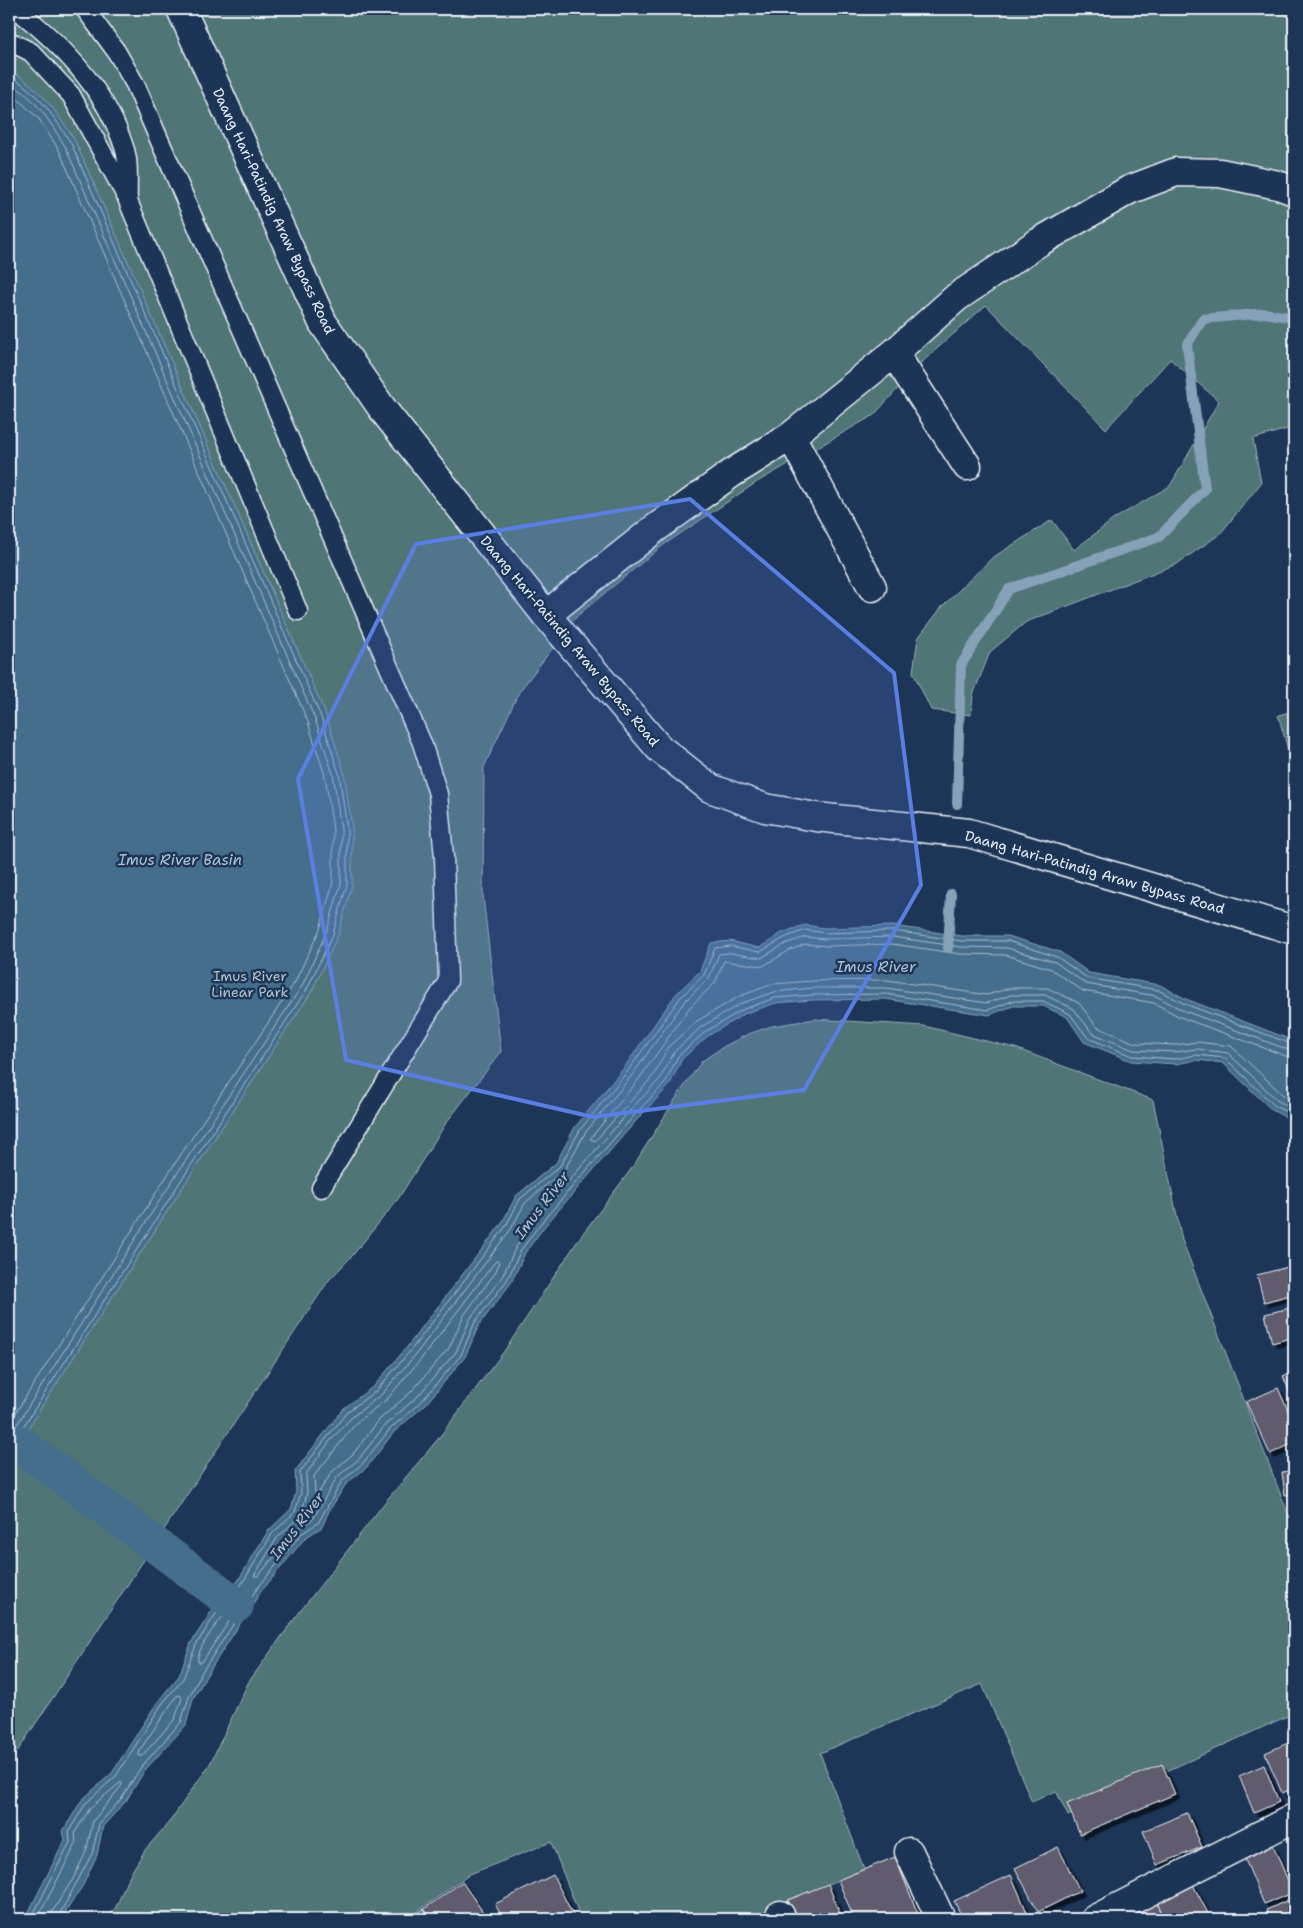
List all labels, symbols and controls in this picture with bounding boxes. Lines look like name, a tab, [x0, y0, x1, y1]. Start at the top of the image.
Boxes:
street label: Daang Hari-Patindig Araw Bypass Road	[209, 85, 339, 337]
street label: Daang Hari-Patindig Araw Bypass Road	[476, 532, 664, 750]
street label: Daang Hari-Patindig Araw Bypass Road	[963, 826, 1227, 918]
water label: Imus River Basin	[117, 850, 242, 870]
water label: Imus River	[835, 957, 917, 977]
park label: Imus River Linear Park	[211, 967, 289, 1001]
water label: Imus River	[509, 1166, 575, 1244]
water label: Imus River	[264, 1487, 330, 1565]

